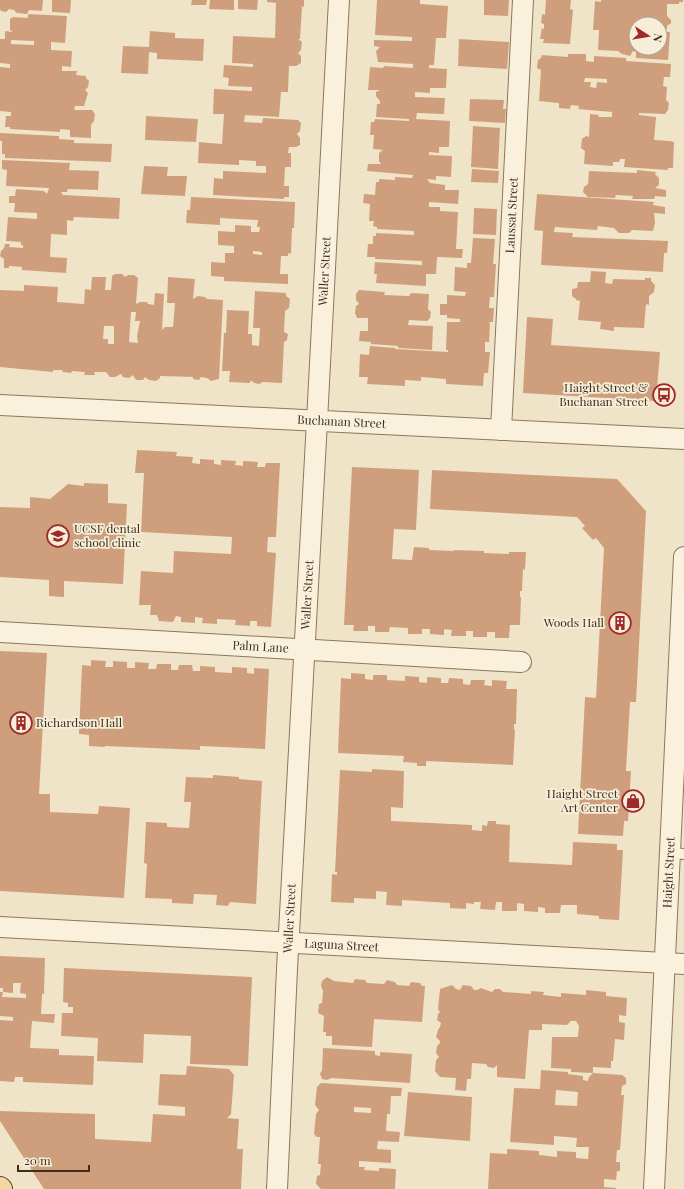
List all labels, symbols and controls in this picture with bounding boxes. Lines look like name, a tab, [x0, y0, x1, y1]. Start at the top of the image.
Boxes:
north arrow	[628, 16, 668, 56]
text: N	[650, 33, 666, 44]
street label: Laussat Street	[501, 176, 521, 254]
street label: Waller Street	[314, 235, 334, 307]
place label: Haight Street & Buchanan Street	[559, 379, 649, 409]
bus stop icon: Haight Street & Buchanan Street	[651, 382, 677, 408]
street label: Buchanan Street	[297, 411, 387, 431]
place label: UCSF dental school clinic	[74, 520, 141, 550]
school or university icon: UCSF dental school clinic	[45, 523, 71, 549]
street label: Waller Street	[297, 559, 316, 631]
building icon: Woods Hall	[607, 610, 633, 636]
place label: Woods Hall	[543, 614, 605, 630]
street label: Palm Lane	[232, 636, 289, 656]
building icon: Richardson Hall	[8, 710, 34, 736]
place label: Richardson Hall	[36, 714, 123, 730]
place label: Haight Street Art Center	[547, 785, 619, 815]
shop icon: Haight Street Art Center	[620, 788, 646, 814]
street label: Haight Street	[658, 836, 678, 908]
street label: Waller Street	[279, 882, 299, 954]
street label: Laguna Street	[304, 934, 380, 955]
scale bar	[18, 1147, 89, 1173]
text: 20 m	[24, 1152, 51, 1168]

